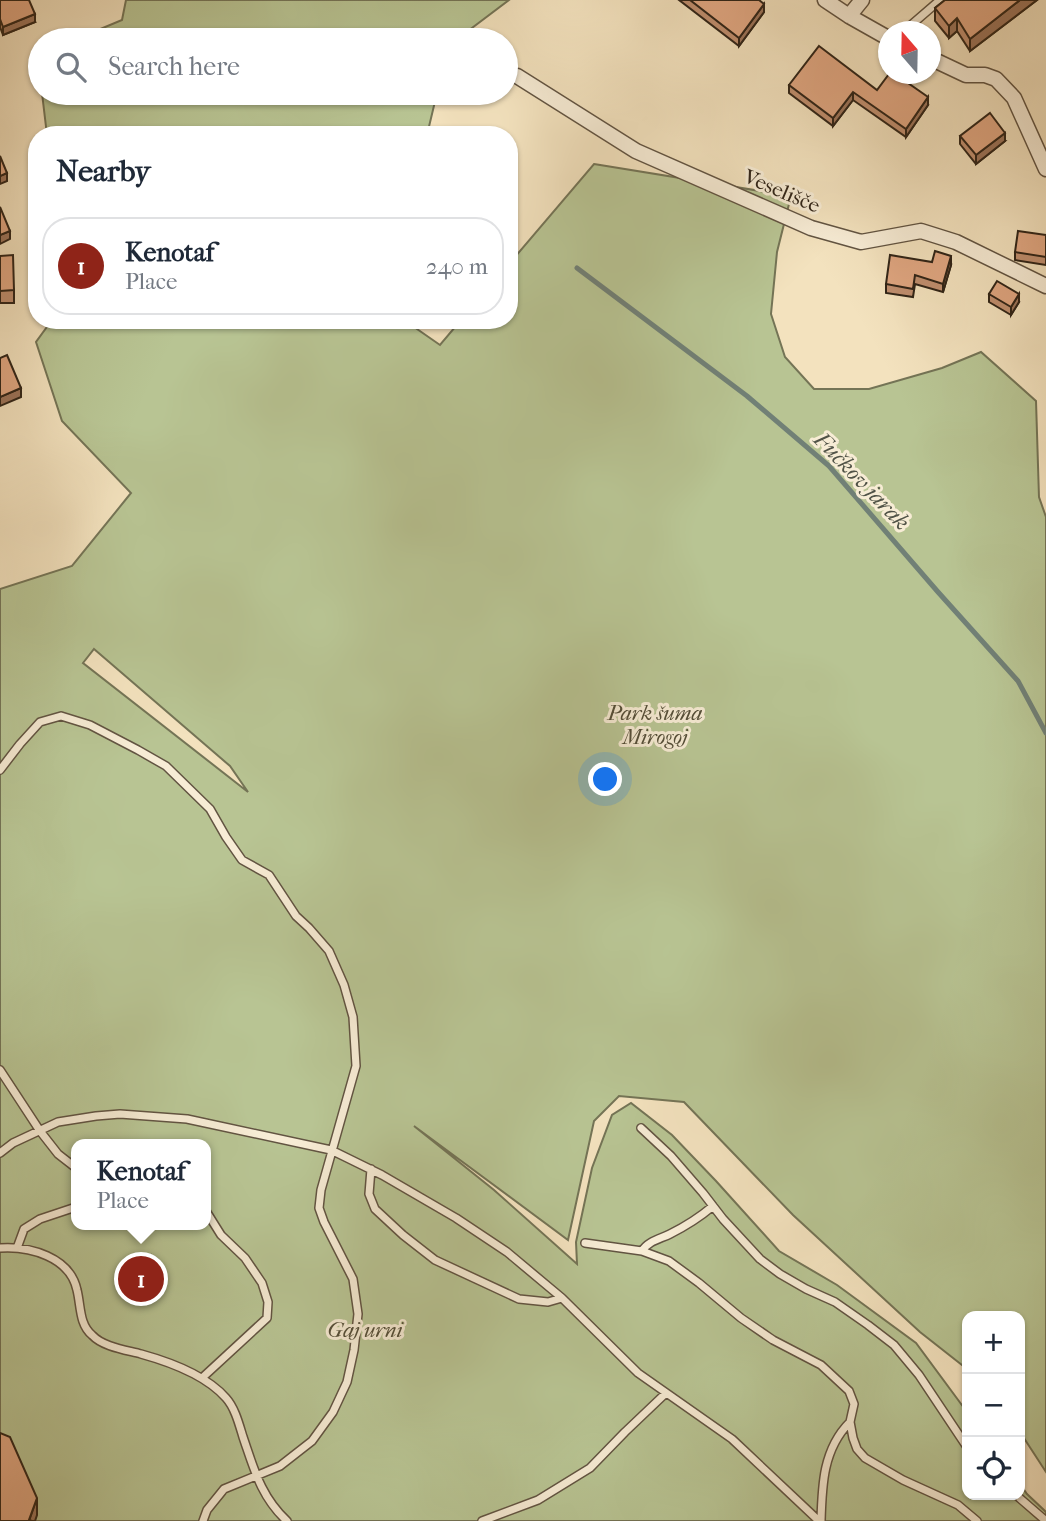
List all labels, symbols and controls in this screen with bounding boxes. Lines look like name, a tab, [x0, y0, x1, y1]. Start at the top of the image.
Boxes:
north arrow	[878, 21, 941, 84]
search box	[28, 28, 518, 105]
icon: search	[52, 48, 90, 86]
text: Search here	[108, 51, 240, 82]
text: Nearby	[56, 154, 151, 189]
street label: Veselišče	[739, 164, 824, 218]
text: Kenotaf	[125, 237, 214, 268]
text: 1	[77, 253, 85, 280]
text: 240 m	[426, 253, 488, 280]
text: Place	[125, 268, 177, 295]
water label: Fučkov jarak	[808, 426, 915, 536]
park label: Park šuma Mirogoj	[607, 701, 703, 749]
your location	[588, 762, 622, 796]
popup	[71, 1139, 211, 1230]
text: Kenotaf	[96, 1156, 186, 1187]
text: Place	[96, 1187, 149, 1214]
pin: 1	[118, 1253, 164, 1305]
map controls	[962, 1311, 1025, 1500]
button: +	[962, 1311, 1025, 1374]
park label: Gaj urni	[327, 1318, 405, 1342]
button: −	[962, 1374, 1025, 1437]
button: locate	[962, 1437, 1025, 1500]

